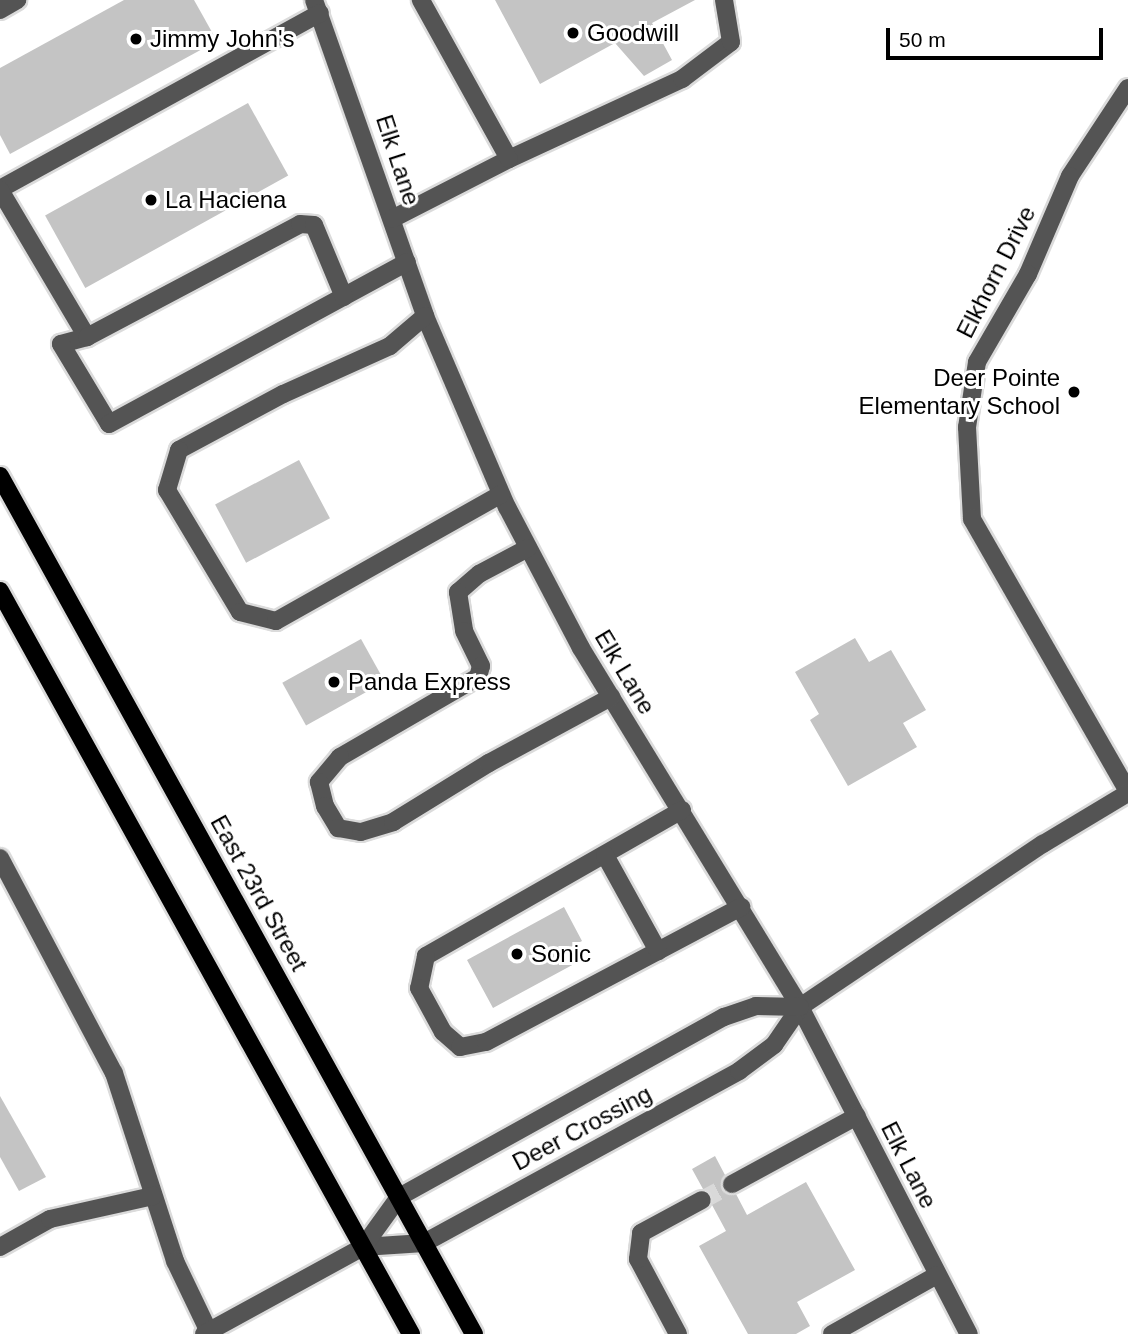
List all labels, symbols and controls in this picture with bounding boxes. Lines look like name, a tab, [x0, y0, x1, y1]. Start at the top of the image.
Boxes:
scale bar	[890, 14, 1107, 58]
place label: Goodwill	[587, 19, 679, 47]
place label: Jimmy John's	[150, 25, 295, 53]
marker: Goodwill	[565, 25, 581, 41]
text: 50 m	[899, 28, 946, 51]
marker: Jimmy John's	[128, 31, 144, 47]
street label: Elk Lane	[370, 111, 426, 209]
place label: La Haciena	[165, 186, 286, 214]
marker: La Haciena	[143, 192, 159, 208]
street label: Elkhorn Drive	[950, 201, 1042, 343]
place label: Deer Pointe Elementary School	[859, 364, 1060, 420]
marker: Deer Pointe Elementary School	[1066, 384, 1082, 400]
street label: Elk Lane	[589, 625, 661, 719]
place label: Panda Express	[348, 668, 511, 696]
marker: Panda Express	[326, 674, 342, 690]
street label: East 23rd Street	[204, 810, 314, 976]
place label: Sonic	[531, 940, 591, 968]
marker: Sonic	[509, 946, 525, 962]
street label: Deer Crossing	[508, 1079, 656, 1177]
street label: Elk Lane	[875, 1117, 943, 1213]

